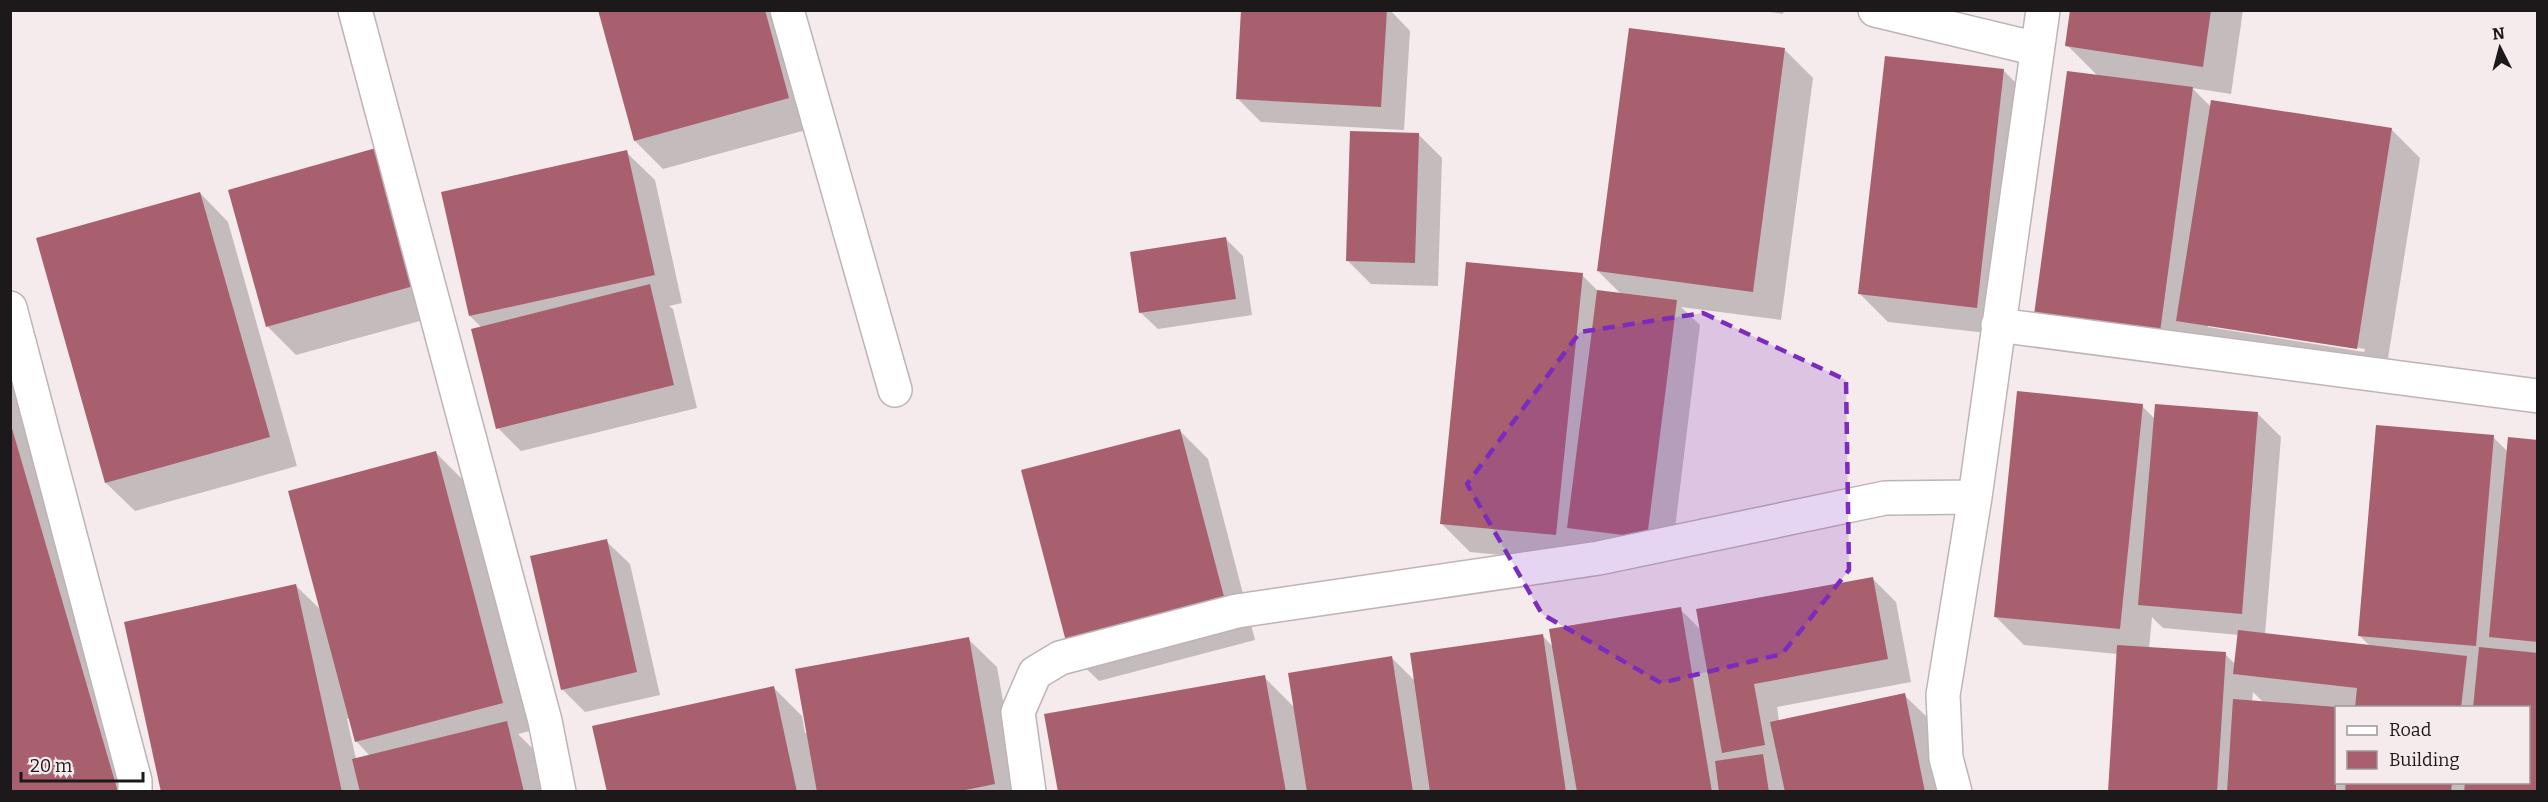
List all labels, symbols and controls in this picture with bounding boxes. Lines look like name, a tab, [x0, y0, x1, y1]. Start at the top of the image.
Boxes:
north arrow	[2470, 18, 2530, 78]
text: N	[2491, 23, 2506, 44]
legend	[2335, 706, 2530, 784]
text: Road	[2389, 719, 2432, 741]
scale bar	[21, 745, 142, 783]
text: Building	[2389, 749, 2460, 771]
text: 20 m	[30, 755, 72, 777]

